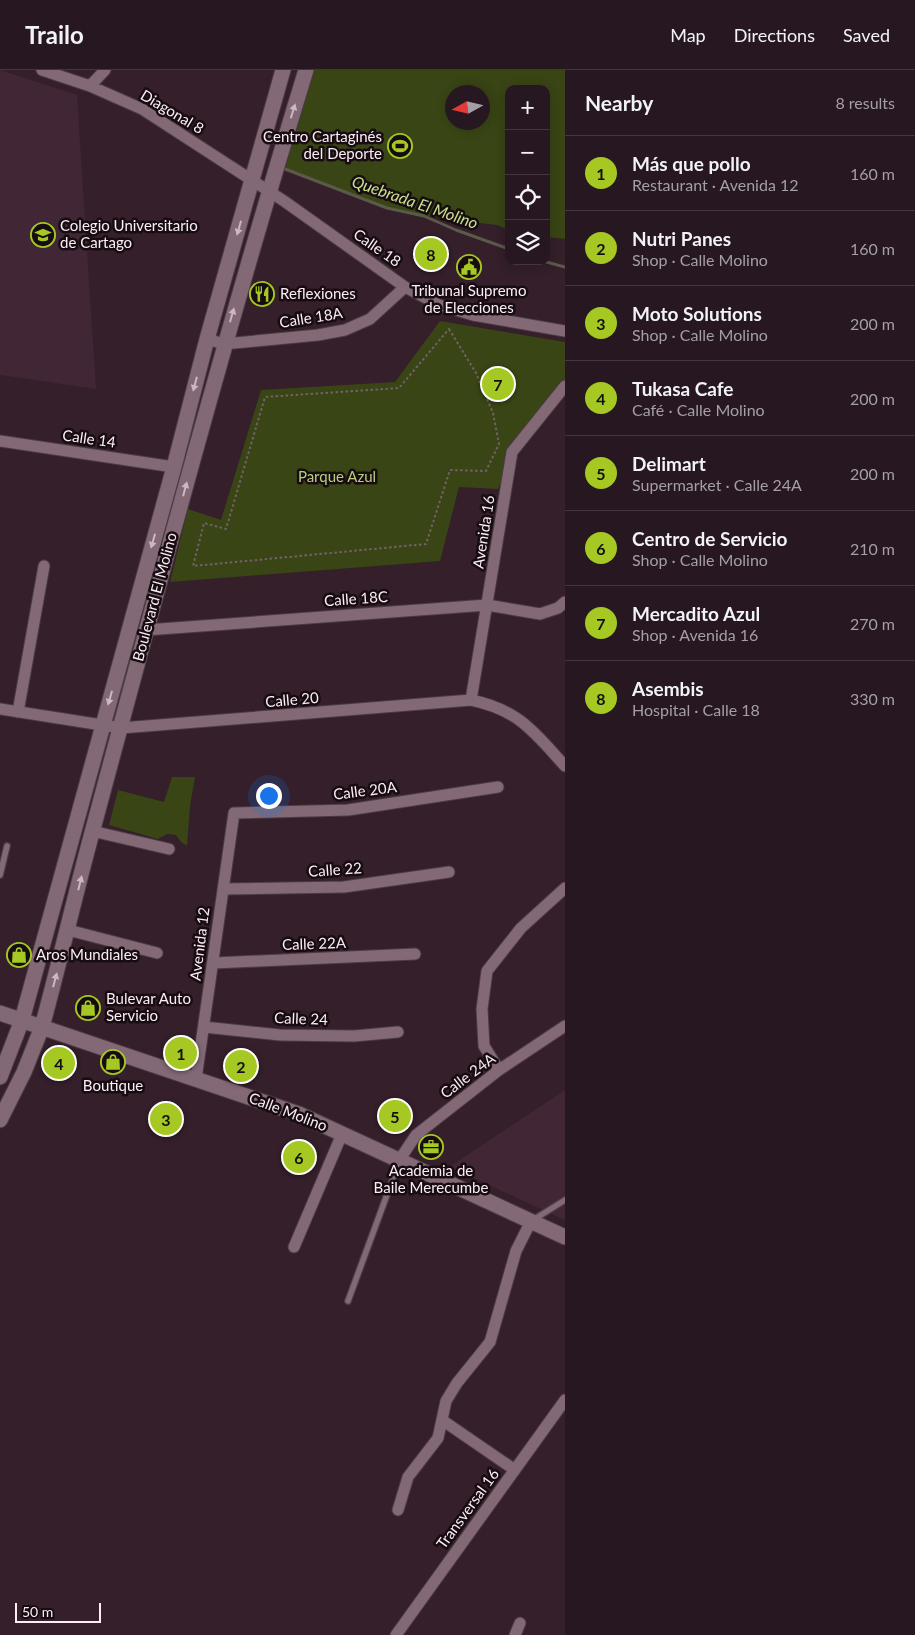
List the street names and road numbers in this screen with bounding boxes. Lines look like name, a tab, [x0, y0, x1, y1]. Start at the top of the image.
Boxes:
street label: Diagonal 8	[138, 85, 207, 137]
street label: Calle 18	[350, 224, 405, 270]
street label: Calle 18A	[278, 303, 345, 331]
street label: Calle 14	[61, 425, 117, 451]
street label: Avenida 16	[468, 494, 498, 570]
street label: Boulevard El Molino	[128, 530, 180, 663]
street label: Calle 18C	[324, 587, 388, 609]
street label: Calle 20	[264, 688, 320, 710]
street label: Calle 20A	[332, 777, 399, 803]
street label: Calle 22	[308, 858, 362, 880]
street label: Avenida 12	[186, 906, 212, 982]
street label: Calle 22A	[282, 933, 347, 953]
street label: Calle 24	[274, 1008, 328, 1028]
street label: Calle 24A	[436, 1048, 499, 1102]
street label: Calle Molino	[247, 1088, 330, 1134]
street label: Transversal 16	[432, 1465, 502, 1552]

